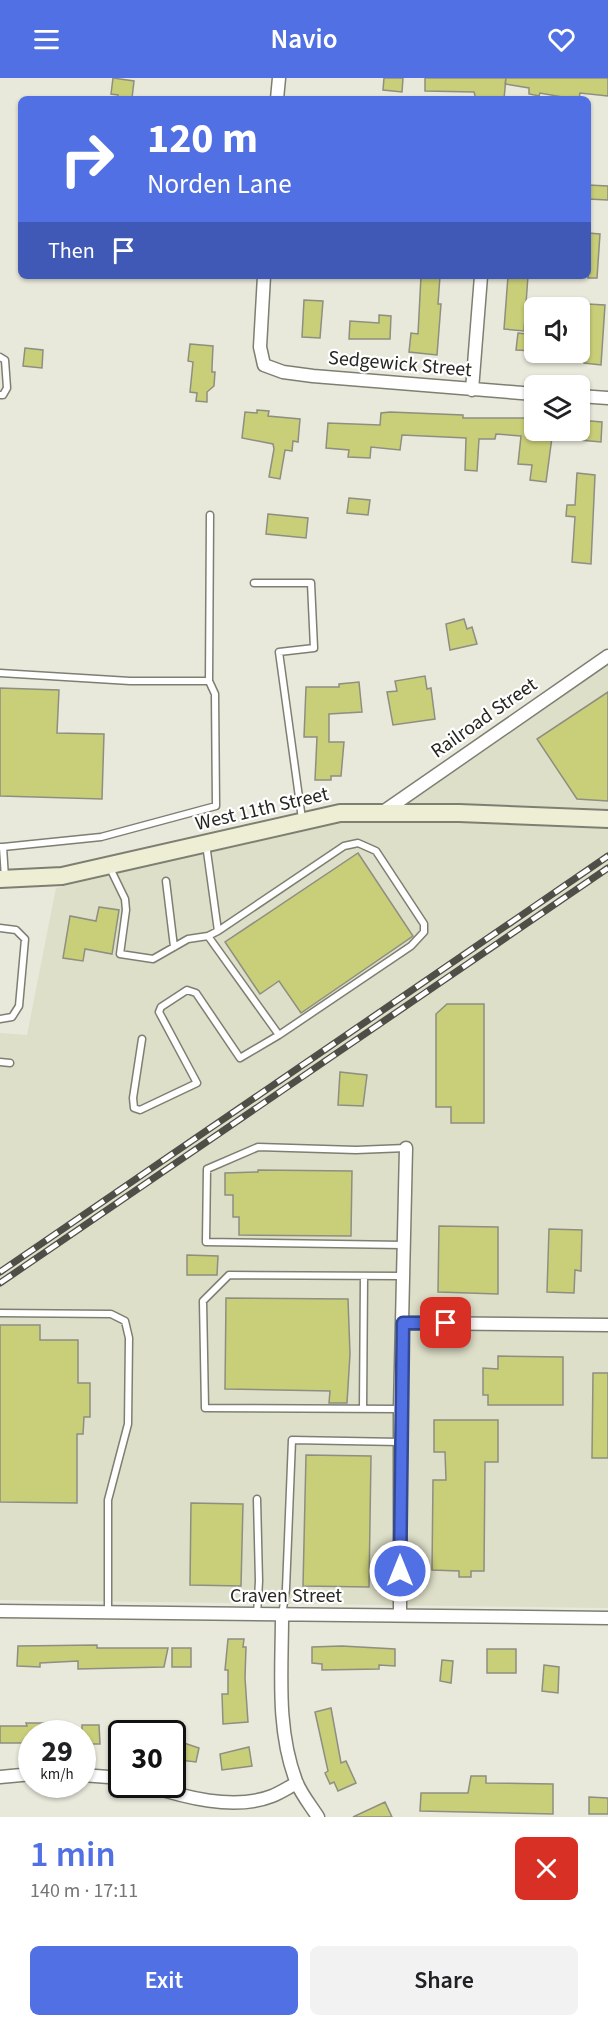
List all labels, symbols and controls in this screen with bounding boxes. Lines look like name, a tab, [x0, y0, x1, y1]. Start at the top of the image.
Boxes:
text: Navio	[271, 20, 337, 59]
icon: menu	[30, 23, 63, 56]
icon: heart	[545, 23, 578, 56]
text: 120 m	[147, 109, 258, 169]
icon: right	[48, 120, 126, 198]
text: Norden Lane	[147, 165, 292, 204]
icon: arrive	[107, 234, 140, 267]
text: Then	[48, 235, 95, 267]
map controls	[524, 297, 590, 441]
button: sound	[524, 297, 590, 363]
street label: Sedgewick Street	[327, 344, 473, 384]
button: layers	[524, 375, 590, 441]
street label: Railroad Street	[425, 671, 543, 765]
street label: West 11th Street	[193, 780, 332, 838]
pin	[420, 1297, 471, 1348]
icon: arrive	[429, 1306, 462, 1339]
position arrow	[368, 1539, 432, 1603]
street label: Craven Street	[230, 1582, 342, 1610]
speed limit sign: 30	[108, 1720, 186, 1798]
text: 29	[41, 1730, 73, 1773]
text: km/h	[40, 1764, 74, 1785]
text: 1 min	[30, 1829, 116, 1880]
button: close	[515, 1837, 578, 1900]
text: 140 m · 17:11	[30, 1877, 138, 1905]
button: Exit	[30, 1946, 298, 2015]
button: Share	[310, 1946, 578, 2015]

